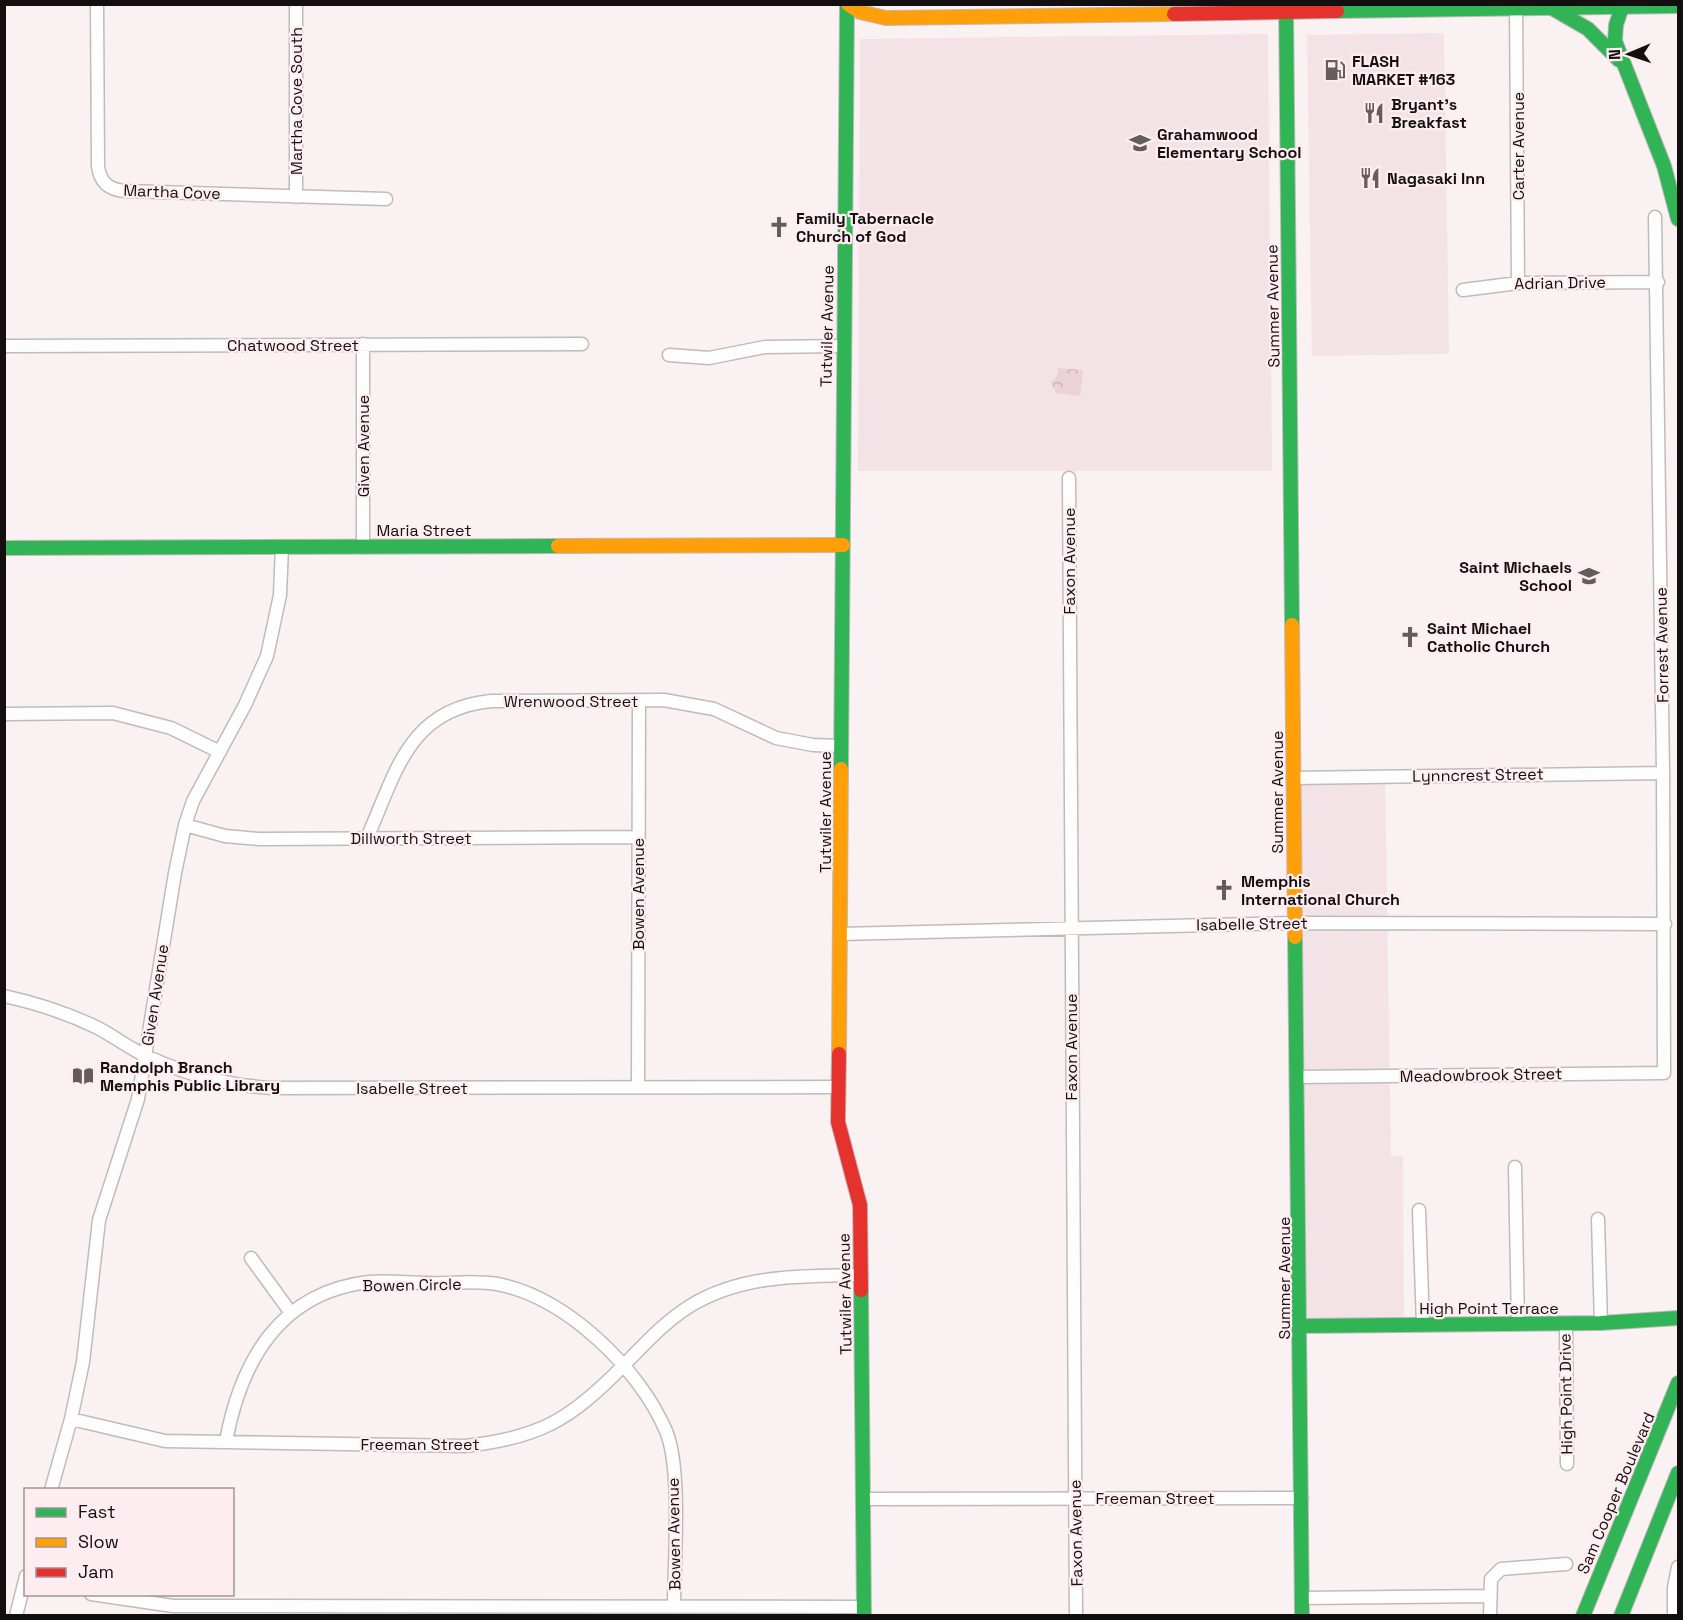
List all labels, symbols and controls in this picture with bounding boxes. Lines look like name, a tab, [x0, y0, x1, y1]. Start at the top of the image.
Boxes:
north arrow	[1599, 24, 1659, 84]
street label: Martha Cove South	[286, 27, 307, 175]
text: N	[1604, 49, 1625, 60]
place label: FLASH MARKET #163	[1352, 51, 1456, 90]
fuel station icon: FLASH MARKET #163	[1323, 58, 1347, 82]
street label: Carter Avenue	[1508, 92, 1529, 200]
place label: Bryant's Breakfast	[1391, 94, 1467, 133]
restaurant icon: Bryant's Breakfast	[1362, 101, 1386, 125]
place label: Grahamwood Elementary School	[1157, 124, 1301, 163]
school or university icon: Grahamwood Elementary School	[1128, 131, 1152, 155]
restaurant icon: Nagasaki Inn	[1358, 166, 1382, 190]
place label: Nagasaki Inn	[1387, 168, 1485, 189]
street label: Martha Cove	[123, 180, 221, 204]
place label: Family Tabernacle Church of God	[796, 208, 934, 247]
church icon: Family Tabernacle Church of God	[767, 215, 791, 239]
street label: Summer Avenue	[1261, 244, 1285, 368]
street label: Tutwiler Avenue	[815, 265, 839, 387]
street label: Adrian Drive	[1514, 272, 1606, 294]
street label: Chatwood Street	[227, 335, 359, 356]
street label: Given Avenue	[353, 395, 374, 497]
street label: Faxon Avenue	[1059, 508, 1080, 614]
street label: Maria Street	[376, 520, 472, 541]
place label: Saint Michaels School	[1459, 557, 1572, 596]
school or university icon: Saint Michaels School	[1577, 564, 1601, 588]
street label: Forrest Avenue	[1650, 587, 1674, 703]
place label: Saint Michael Catholic Church	[1427, 618, 1550, 657]
church icon: Saint Michael Catholic Church	[1398, 625, 1422, 649]
street label: Wrenwood Street	[504, 691, 638, 712]
street label: Summer Avenue	[1267, 730, 1288, 854]
street label: Tutwiler Avenue	[815, 751, 836, 873]
street label: Lynncrest Street	[1412, 763, 1544, 787]
street label: Dillworth Street	[350, 828, 472, 849]
street label: Bowen Avenue	[628, 838, 649, 950]
place label: Memphis International Church	[1241, 871, 1400, 910]
church icon: Memphis International Church	[1212, 878, 1236, 902]
street label: Isabelle Street	[1196, 913, 1308, 935]
street label: Given Avenue	[137, 943, 173, 1047]
street label: Faxon Avenue	[1061, 994, 1082, 1100]
place label: Randolph Branch Memphis Public Library	[100, 1057, 280, 1096]
street label: Meadowbrook Street	[1400, 1063, 1562, 1087]
library icon: Randolph Branch Memphis Public Library	[71, 1064, 95, 1088]
street label: Isabelle Street	[356, 1078, 468, 1099]
street label: Summer Avenue	[1274, 1216, 1295, 1340]
street label: Tutwiler Avenue	[833, 1233, 857, 1355]
street label: Bowen Circle	[362, 1274, 462, 1296]
street label: High Point Terrace	[1419, 1298, 1559, 1319]
street label: High Point Drive	[1554, 1333, 1578, 1455]
street label: Sam Cooper Boulevard	[1572, 1409, 1660, 1577]
street label: Freeman Street	[360, 1434, 480, 1455]
street label: Bowen Avenue	[663, 1477, 685, 1591]
street label: Faxon Avenue	[1065, 1479, 1087, 1587]
legend	[24, 1488, 234, 1596]
street label: Freeman Street	[1095, 1488, 1215, 1509]
text: Fast	[78, 1500, 115, 1523]
text: Slow	[78, 1530, 119, 1553]
text: Jam	[78, 1560, 114, 1583]

